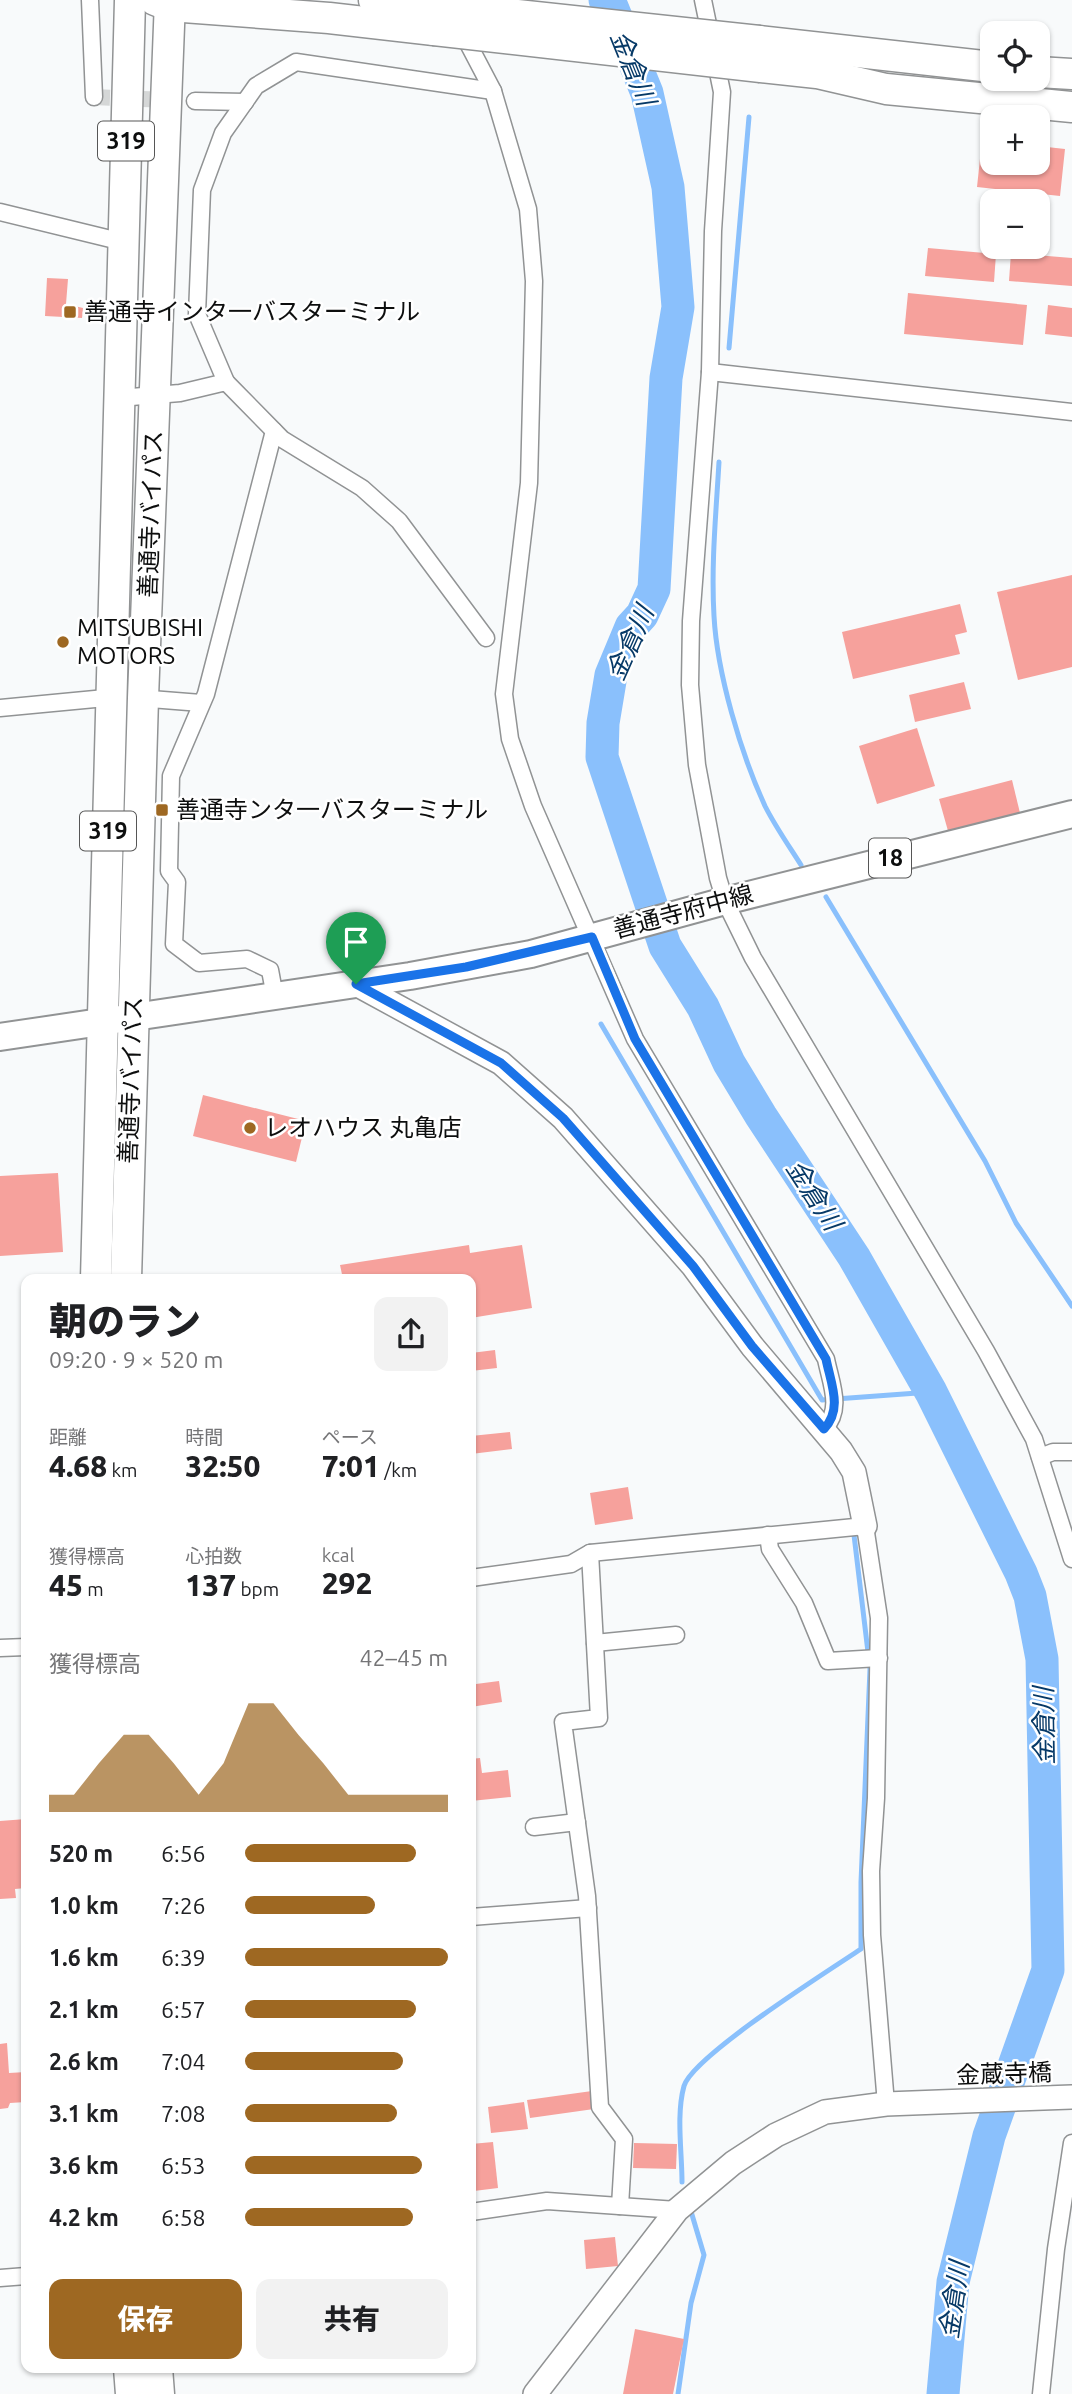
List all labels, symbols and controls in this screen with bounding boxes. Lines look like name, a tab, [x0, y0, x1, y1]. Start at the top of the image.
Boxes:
map controls	[980, 21, 1050, 259]
button: locate	[980, 21, 1050, 91]
water label: 金倉川	[605, 26, 663, 112]
button: +	[980, 105, 1050, 175]
road number: 319	[98, 122, 154, 160]
button: −	[980, 189, 1050, 259]
place label: 善通寺インタ一バスターミナル	[84, 298, 420, 325]
marker: 善通寺インタ一バスターミナル	[62, 304, 78, 320]
street label: 善通寺バイパス	[134, 430, 167, 598]
water label: 金倉川	[600, 599, 660, 684]
place label: MITSUBISHI MOTORS	[77, 614, 203, 669]
marker: MITSUBISHI MOTORS	[55, 634, 71, 650]
place label: 善通寺ンタ一バスターミナル	[176, 796, 488, 823]
marker: 善通寺ンタ一バスターミナル	[154, 802, 170, 818]
road number: 319	[80, 811, 136, 850]
road number: 18	[869, 838, 911, 878]
street label: 善通寺府中線	[610, 880, 756, 943]
pin	[326, 912, 386, 984]
icon: arrive	[337, 923, 375, 961]
street label: 善通寺バイパス	[114, 996, 147, 1164]
place label: レオハウス 丸亀店	[264, 1114, 462, 1141]
marker: レオハウス 丸亀店	[242, 1120, 258, 1136]
water label: 金倉川	[781, 1154, 849, 1238]
button: share	[374, 1297, 448, 1371]
text: 朝のラン	[49, 1300, 201, 1342]
text: 09:20 · 9 × 520 m	[49, 1347, 223, 1372]
text: 距離	[49, 1426, 87, 1448]
text: 時間	[185, 1426, 223, 1448]
text: ペース	[322, 1426, 378, 1448]
text: 4.68	[49, 1449, 107, 1483]
text: 32:50	[185, 1449, 260, 1483]
text: 7:01	[322, 1449, 380, 1483]
text: km	[107, 1459, 137, 1481]
text: /km	[380, 1459, 417, 1481]
text: kcal	[322, 1544, 354, 1566]
text: 獲得標高	[49, 1545, 125, 1567]
text: 心拍数	[185, 1545, 242, 1567]
text: 292	[322, 1566, 372, 1600]
text: 45	[49, 1568, 83, 1602]
text: 137	[185, 1568, 236, 1602]
text: m	[83, 1578, 104, 1600]
text: bpm	[236, 1578, 279, 1600]
text: 42–45 m	[360, 1645, 448, 1670]
text: 獲得標高	[49, 1651, 141, 1676]
water label: 金倉川	[1028, 1684, 1059, 1765]
text: 520 m	[49, 1841, 113, 1866]
text: 6:56	[161, 1841, 206, 1866]
text: 1.0 km	[49, 1893, 119, 1918]
text: 7:26	[161, 1893, 206, 1918]
text: 1.6 km	[49, 1945, 119, 1970]
text: 6:39	[161, 1945, 206, 1970]
text: 2.1 km	[49, 1997, 119, 2022]
text: 6:57	[161, 1997, 206, 2022]
text: 2.6 km	[49, 2049, 119, 2074]
text: 7:04	[161, 2049, 206, 2074]
street label: 金蔵寺橋	[956, 2058, 1052, 2089]
text: 3.1 km	[49, 2101, 119, 2126]
text: 7:08	[161, 2101, 206, 2126]
text: 3.6 km	[49, 2153, 119, 2178]
text: 6:53	[161, 2153, 206, 2178]
text: 4.2 km	[49, 2205, 119, 2230]
text: 6:58	[161, 2205, 206, 2230]
water label: 金倉川	[934, 2256, 974, 2341]
button: 保存	[49, 2279, 242, 2359]
button: 共有	[256, 2279, 448, 2359]

